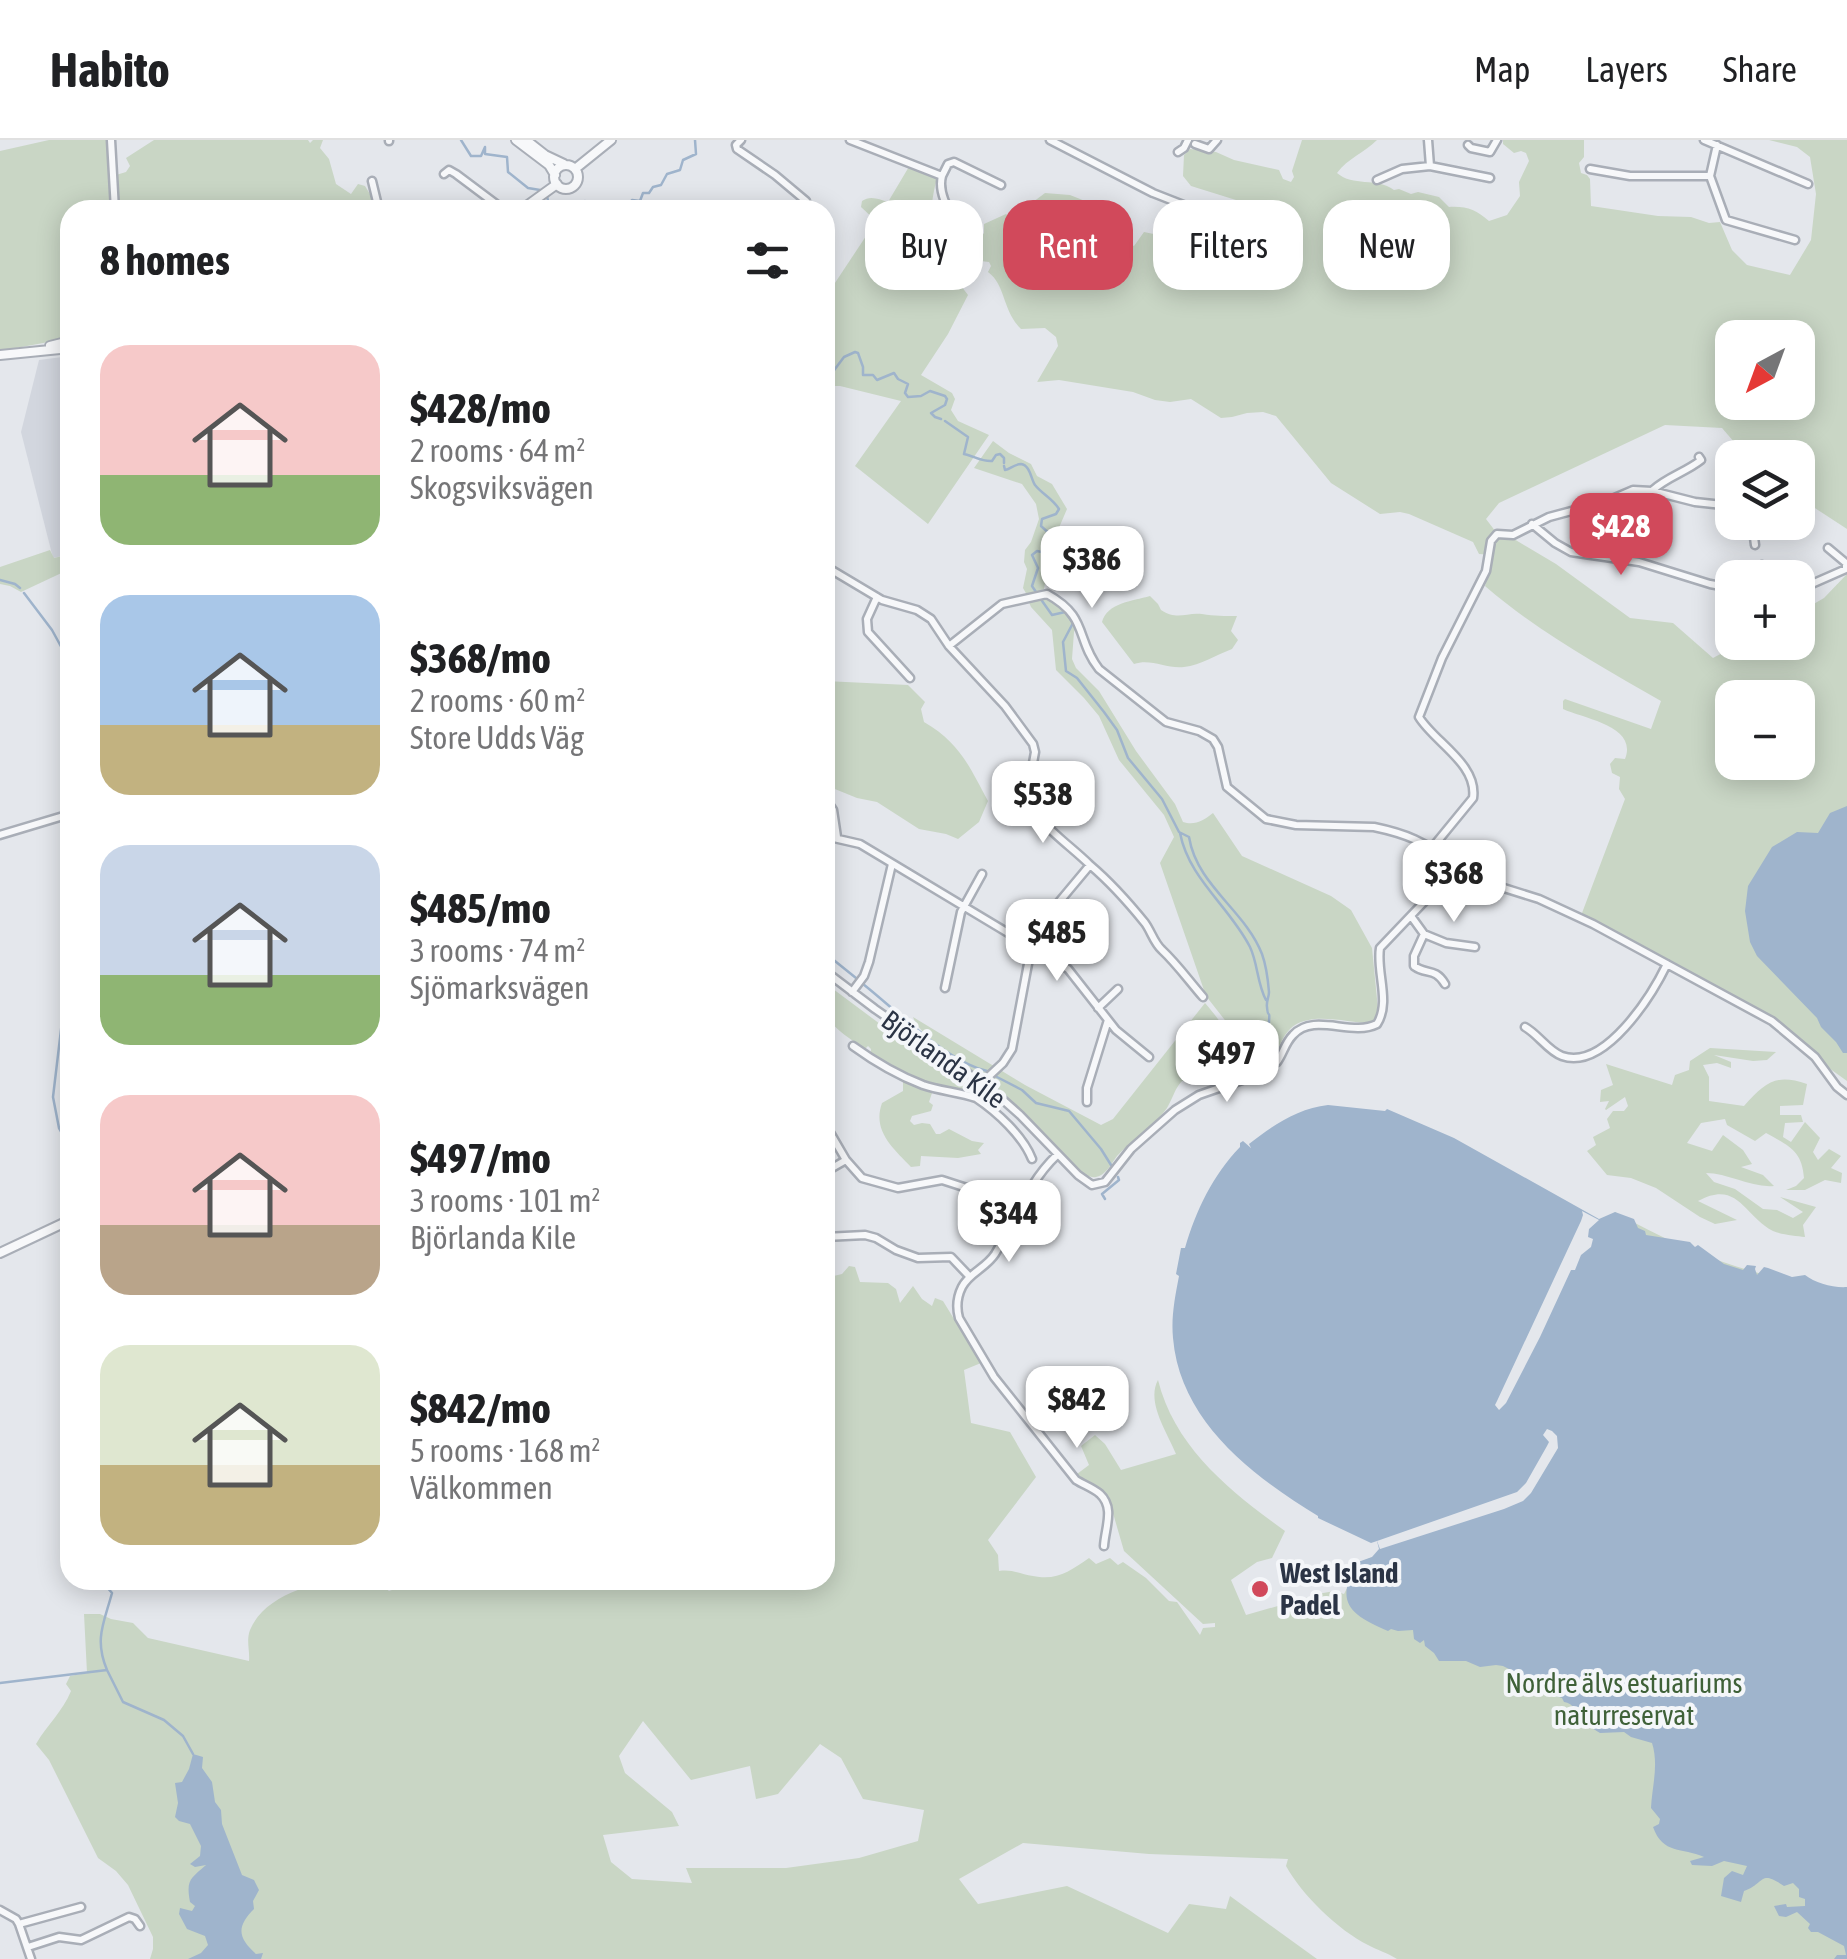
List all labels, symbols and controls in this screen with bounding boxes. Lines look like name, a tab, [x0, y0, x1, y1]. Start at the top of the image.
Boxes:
text: Habito	[50, 42, 170, 97]
text: Map	[1474, 49, 1530, 89]
text: Layers	[1585, 49, 1668, 89]
text: Share	[1723, 49, 1797, 89]
chip: Buy	[865, 200, 983, 290]
chip: Rent	[1003, 200, 1133, 290]
chip: Filters	[1153, 200, 1303, 290]
chip: New	[1323, 200, 1450, 290]
icon: filters	[740, 233, 795, 288]
text: 8 homes	[100, 236, 230, 284]
north arrow	[1715, 320, 1815, 420]
map controls	[1715, 320, 1815, 780]
text: $428/mo	[410, 384, 551, 432]
icon: home	[180, 385, 300, 505]
text: 2 rooms · 64 m²	[410, 432, 585, 469]
button: layers	[1715, 440, 1815, 540]
text: Skogsviksvägen	[410, 469, 594, 506]
pin: $428	[1562, 493, 1680, 578]
text: $428	[1592, 507, 1650, 544]
pin: $386	[1033, 526, 1151, 611]
text: $386	[1063, 540, 1121, 577]
button: +	[1715, 560, 1815, 660]
text: $368/mo	[410, 634, 551, 682]
icon: home	[180, 635, 300, 755]
button: −	[1715, 680, 1815, 780]
text: 2 rooms · 60 m²	[410, 682, 585, 719]
text: Store Udds Väg	[410, 719, 584, 756]
pin: $538	[984, 761, 1102, 846]
text: $538	[1014, 775, 1072, 812]
pin: $368	[1395, 840, 1513, 925]
text: $368	[1425, 854, 1483, 891]
text: $485/mo	[410, 884, 551, 932]
icon: home	[180, 885, 300, 1005]
pin: $485	[998, 899, 1116, 984]
text: $485	[1028, 913, 1086, 950]
text: 3 rooms · 74 m²	[410, 932, 585, 969]
text: Sjömarksvägen	[410, 969, 590, 1006]
street label: Björlanda Kile	[876, 1003, 1012, 1115]
pin: $497	[1168, 1020, 1286, 1105]
text: $497	[1198, 1034, 1256, 1071]
text: $497/mo	[410, 1134, 551, 1182]
icon: home	[180, 1135, 300, 1255]
pin: $344	[950, 1180, 1068, 1265]
text: 3 rooms · 101 m²	[410, 1182, 600, 1219]
text: $344	[980, 1194, 1038, 1231]
text: Björlanda Kile	[410, 1219, 576, 1256]
pin: $842	[1018, 1366, 1136, 1451]
text: $842	[1048, 1380, 1106, 1417]
text: $842/mo	[410, 1384, 551, 1432]
icon: home	[180, 1385, 300, 1505]
text: 5 rooms · 168 m²	[410, 1432, 600, 1469]
text: Välkommen	[410, 1469, 553, 1506]
place label: West Island Padel	[1279, 1557, 1398, 1621]
marker: West Island Padel	[1249, 1578, 1271, 1600]
park label: Nordre älvs estuariums naturreservat	[1506, 1667, 1742, 1731]

